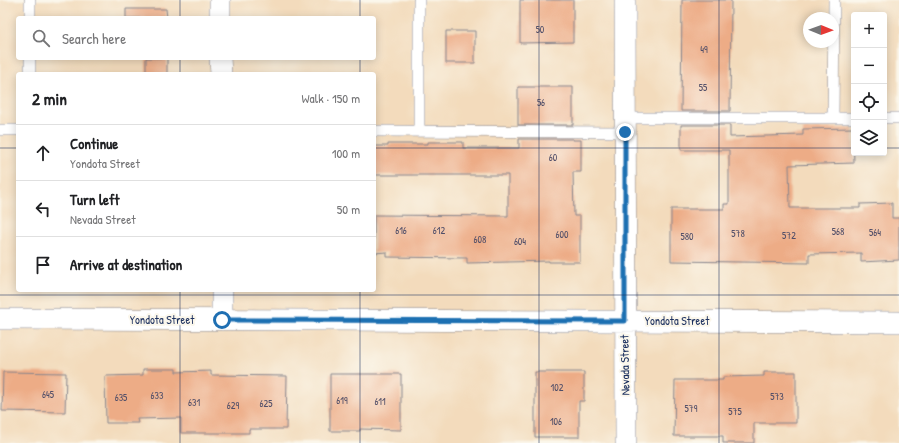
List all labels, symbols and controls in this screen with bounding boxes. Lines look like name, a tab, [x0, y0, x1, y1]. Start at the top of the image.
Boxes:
north arrow	[803, 12, 839, 48]
map controls	[851, 12, 887, 156]
button: +	[851, 12, 887, 48]
search box	[16, 16, 376, 60]
house number: 50	[536, 23, 545, 36]
icon: search	[30, 27, 52, 49]
text: Search here	[62, 28, 126, 49]
house number: 49	[700, 43, 708, 56]
button: −	[851, 48, 887, 84]
house number: 55	[699, 81, 708, 94]
button: locate	[851, 84, 887, 120]
text: 2 min	[32, 87, 67, 110]
text: Walk · 150 m	[302, 89, 360, 107]
house number: 56	[537, 96, 545, 109]
button: layers	[851, 120, 887, 156]
route end	[616, 123, 634, 141]
text: Continue	[70, 133, 118, 154]
icon: ahead	[32, 142, 54, 164]
text: 100 m	[332, 144, 360, 162]
house number: 60	[549, 151, 558, 164]
text: Yondota Street	[70, 154, 140, 172]
text: Turn left	[70, 189, 120, 210]
icon: left	[32, 198, 54, 220]
text: 50 m	[337, 200, 360, 218]
text: Nevada Street	[70, 210, 136, 228]
house number: 616	[395, 224, 407, 237]
house number: 612	[433, 224, 445, 237]
house number: 568	[832, 225, 844, 238]
house number: 564	[869, 226, 881, 239]
house number: 578	[731, 227, 745, 240]
house number: 600	[556, 228, 569, 241]
house number: 572	[782, 229, 796, 242]
house number: 580	[680, 230, 694, 243]
house number: 608	[474, 233, 486, 246]
house number: 604	[514, 235, 526, 248]
icon: arrive	[32, 254, 54, 276]
text: Arrive at destination	[70, 254, 182, 275]
street label: Yondota Street	[130, 311, 195, 328]
route start	[213, 311, 231, 329]
street label: Yondota Street	[645, 312, 710, 329]
street label: Nevada Street	[615, 334, 634, 396]
house number: 102	[551, 381, 564, 394]
house number: 645	[42, 388, 55, 401]
house number: 633	[151, 389, 164, 402]
house number: 573	[770, 390, 784, 403]
house number: 635	[115, 391, 128, 404]
house number: 619	[336, 394, 348, 407]
house number: 611	[374, 395, 386, 408]
house number: 631	[188, 396, 200, 409]
house number: 625	[260, 397, 273, 410]
house number: 629	[227, 399, 239, 412]
house number: 579	[685, 402, 698, 415]
house number: 575	[728, 405, 742, 418]
house number: 106	[550, 415, 562, 428]

